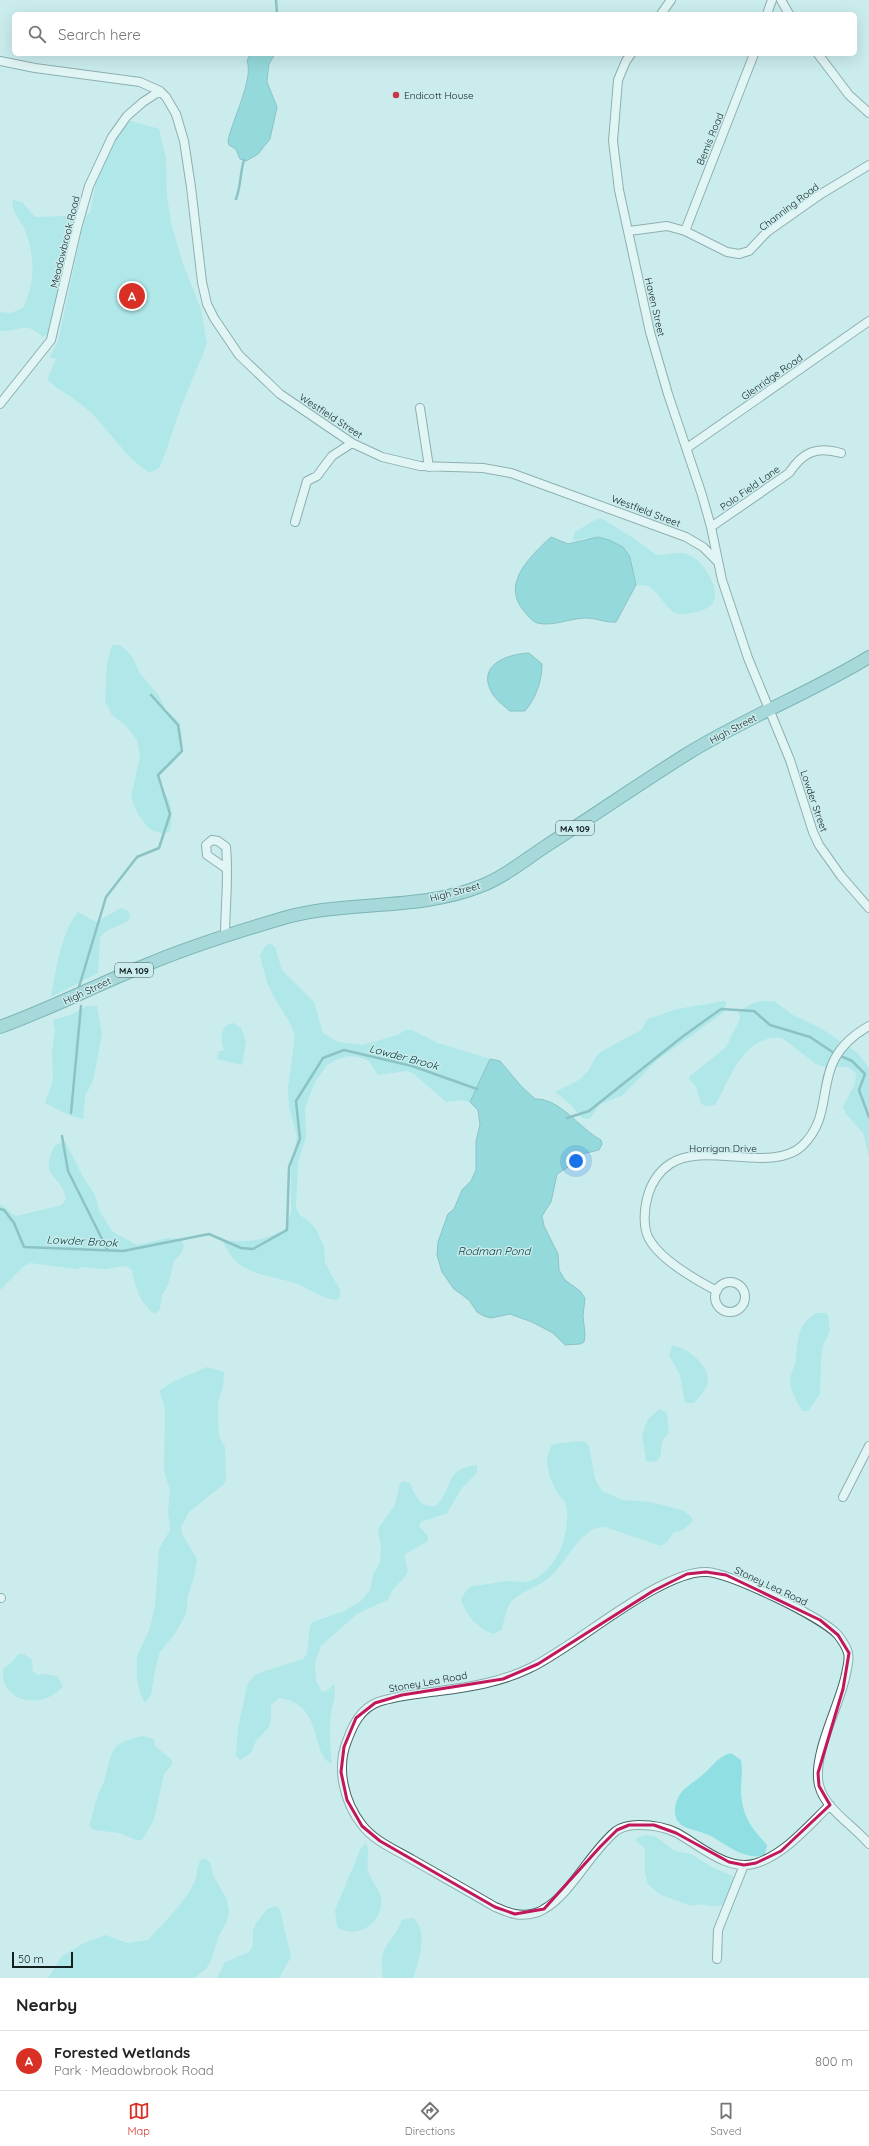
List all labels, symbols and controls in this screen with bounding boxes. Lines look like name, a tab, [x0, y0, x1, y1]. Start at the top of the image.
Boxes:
search box	[12, 12, 857, 56]
icon: search	[26, 23, 48, 45]
text: Search here	[58, 25, 141, 44]
place label: Endicott House	[404, 89, 474, 102]
marker: Endicott House	[391, 90, 401, 100]
street label: Bemis Road	[694, 111, 726, 167]
street label: Channing Road	[757, 180, 821, 234]
street label: Meadowbrook Road	[47, 195, 83, 289]
street label: Haven Street	[642, 276, 668, 338]
pin: A	[119, 281, 145, 311]
street label: Glenridge Road	[739, 351, 805, 403]
street label: Westfield Street	[297, 391, 366, 442]
street label: Polo Field Lane	[718, 462, 783, 513]
street label: Westfield Street	[610, 492, 683, 530]
street label: High Street	[707, 711, 759, 747]
street label: Lowder Street	[797, 768, 831, 834]
road number: MA 109	[556, 821, 594, 835]
street label: High Street	[429, 879, 482, 905]
road number: MA 109	[115, 963, 153, 977]
street label: High Street	[61, 974, 114, 1008]
water label: Lowder Brook	[368, 1041, 441, 1073]
street label: Horrigan Drive	[689, 1142, 757, 1155]
your location	[566, 1151, 586, 1171]
water label: Lowder Brook	[46, 1232, 119, 1250]
water label: Rodman Pond	[458, 1244, 532, 1258]
street label: Stoney Lea Road	[732, 1563, 810, 1609]
street label: Stoney Lea Road	[388, 1669, 468, 1695]
scale bar	[12, 1950, 73, 1969]
text: 50 m	[18, 1952, 44, 1966]
text: Nearby	[16, 1994, 77, 2015]
text: Forested Wetlands	[54, 2043, 190, 2062]
text: A	[25, 2053, 33, 2069]
text: 800 m	[815, 2053, 853, 2069]
text: Park · Meadowbrook Road	[54, 2062, 214, 2078]
tab: Map	[127, 2100, 150, 2138]
tab: Directions	[405, 2100, 455, 2138]
tab: Saved	[710, 2100, 742, 2138]

